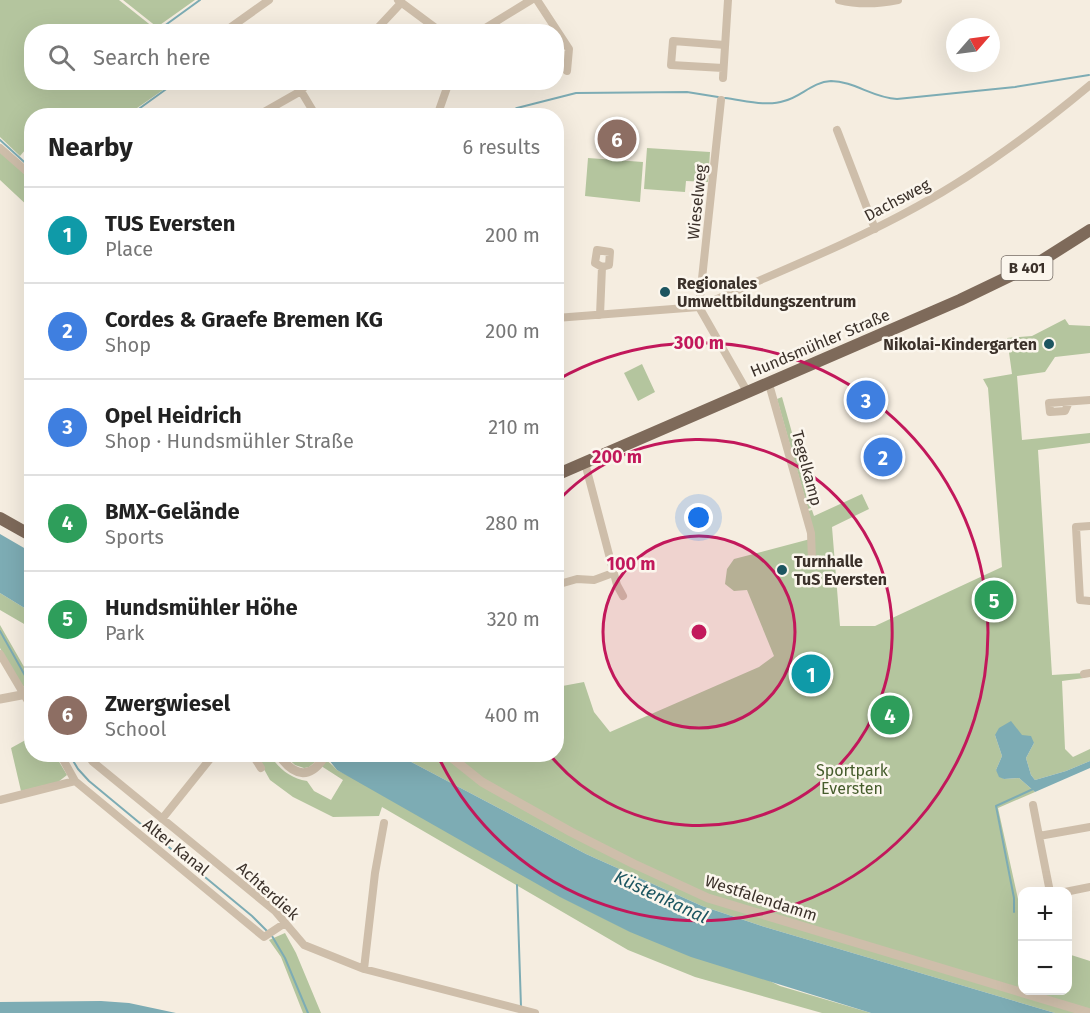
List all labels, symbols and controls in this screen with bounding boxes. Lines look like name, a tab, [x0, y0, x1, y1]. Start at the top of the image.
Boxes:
north arrow	[946, 18, 1000, 72]
search box	[24, 24, 564, 90]
icon: search	[45, 41, 78, 74]
text: Search here	[93, 44, 211, 71]
pin: 6	[598, 116, 636, 162]
text: Nearby	[48, 132, 133, 163]
text: 6 results	[463, 135, 540, 159]
street label: Wieselweg	[684, 163, 710, 241]
street label: Dachsweg	[861, 174, 934, 225]
text: TUS Eversten	[105, 210, 235, 237]
text: 1	[63, 223, 72, 247]
text: 200 m	[485, 223, 540, 247]
text: Place	[105, 237, 153, 261]
road number: B 401	[1002, 256, 1052, 280]
place label: Regionales Umweltbildungszentrum	[677, 274, 856, 311]
marker: Regionales Umweltbildungszentrum	[658, 285, 672, 299]
street label: Hundsmühler Straße	[747, 305, 893, 381]
text: Cordes & Graefe Bremen KG	[105, 306, 383, 333]
text: 2	[62, 319, 73, 343]
text: 200 m	[485, 319, 540, 343]
text: 300 m	[673, 332, 724, 354]
text: Shop	[105, 333, 151, 357]
place label: Nikolai-Kindergarten	[883, 335, 1037, 354]
marker: Nikolai-Kindergarten	[1042, 337, 1056, 351]
pin: 3	[846, 378, 886, 422]
text: Opel Heidrich	[105, 402, 242, 429]
text: 3	[62, 415, 73, 439]
text: 210 m	[488, 415, 540, 439]
street label: Tegelkamp	[788, 428, 826, 508]
text: Shop · Hundsmühler Straße	[105, 429, 354, 453]
pin: 2	[864, 434, 902, 480]
text: 200 m	[592, 446, 642, 468]
text: BMX-Gelände	[105, 498, 240, 525]
your location	[684, 503, 713, 532]
text: 4	[62, 511, 73, 535]
text: 280 m	[485, 511, 540, 535]
text: Sports	[105, 525, 164, 549]
place label: Turnhalle TuS Eversten	[794, 552, 887, 589]
text: 100 m	[607, 553, 655, 575]
marker: Turnhalle TuS Eversten	[775, 563, 789, 577]
pin: 5	[974, 578, 1014, 622]
text: Hundsmühler Höhe	[105, 594, 298, 621]
text: 5	[62, 607, 73, 631]
text: 320 m	[487, 607, 540, 631]
text: Park	[105, 621, 144, 645]
centre of rings	[689, 622, 709, 642]
pin: 1	[792, 652, 830, 696]
text: Zwergwiesel	[105, 690, 230, 717]
pin: 4	[870, 692, 910, 738]
text: 6	[62, 703, 73, 727]
text: 400 m	[485, 703, 540, 727]
text: School	[105, 717, 166, 741]
park label: Sportpark Eversten	[816, 761, 889, 798]
street label: Alter Kanal	[139, 815, 213, 879]
street label: Achterdiek	[233, 858, 304, 924]
water label: Küstenkanal	[611, 866, 711, 928]
street label: Westfalendamm	[702, 871, 820, 925]
map controls	[1018, 887, 1072, 995]
button: +	[1018, 887, 1072, 941]
button: −	[1018, 941, 1072, 995]

